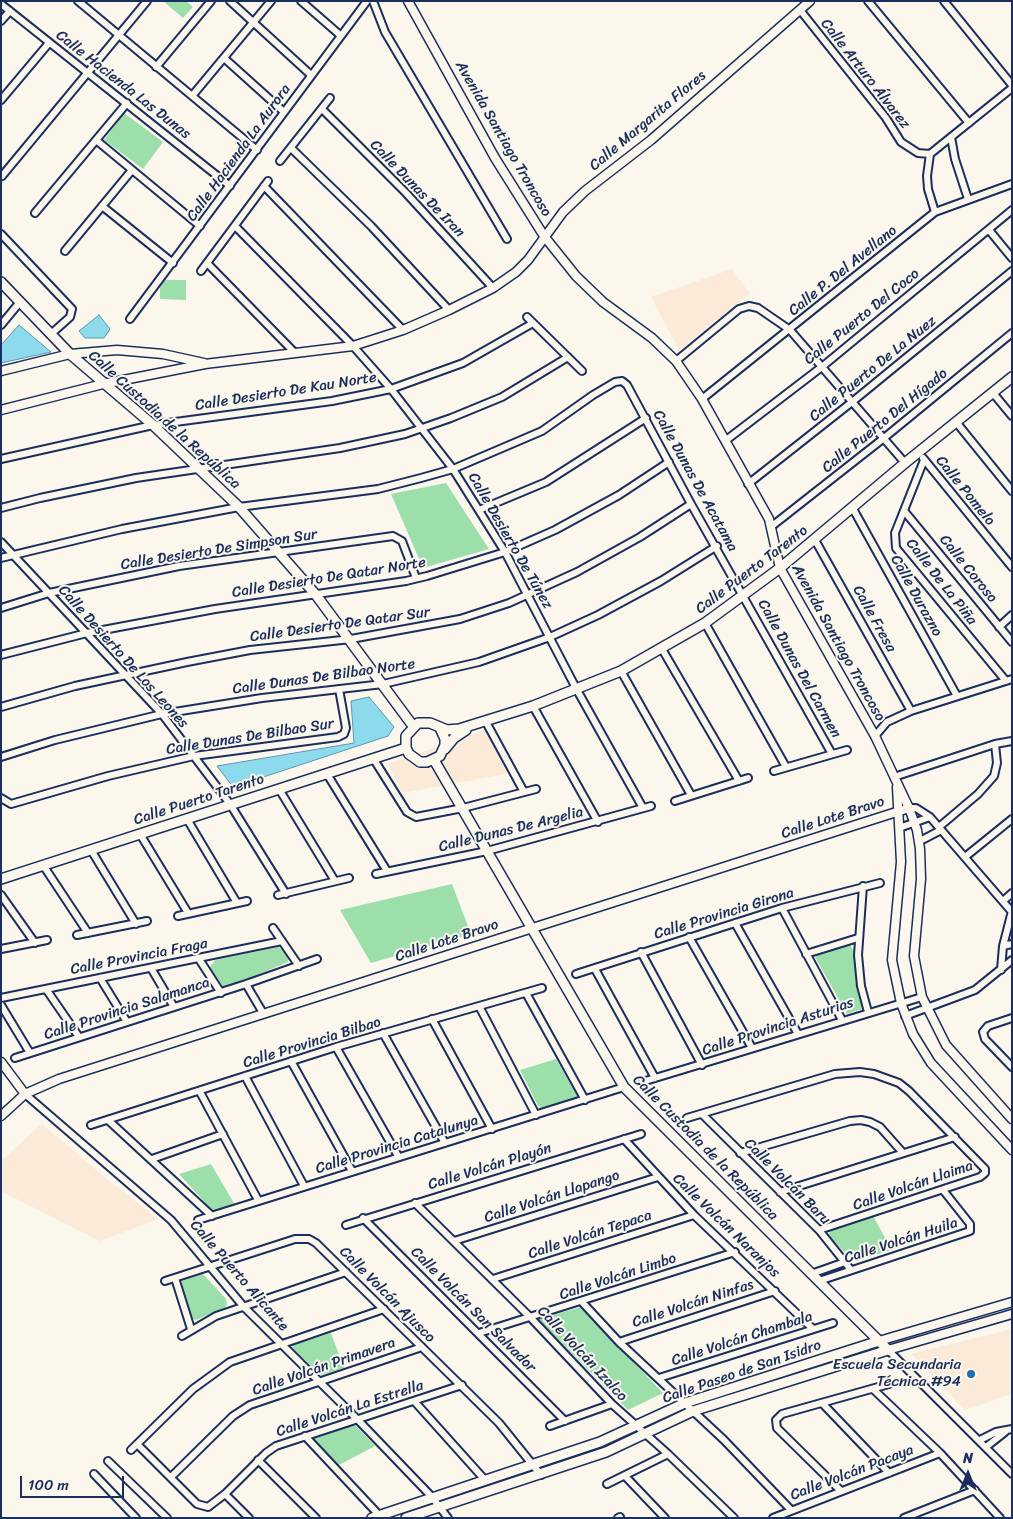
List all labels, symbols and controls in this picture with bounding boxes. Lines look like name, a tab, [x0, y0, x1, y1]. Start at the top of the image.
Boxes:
street label: Calle Arturo Álvarez	[816, 15, 914, 133]
street label: Calle Hacienda Las Dunas	[52, 27, 194, 143]
street label: Avenida Santiago Troncoso	[451, 58, 555, 220]
street label: Calle Margarita Flores	[586, 67, 710, 175]
street label: Calle Hacienda La Aurora	[183, 81, 295, 225]
street label: Calle Dunas De Iran	[366, 136, 468, 242]
street label: Calle P. Del Avellano	[785, 222, 901, 320]
street label: Calle Puerto Del Coco	[801, 265, 923, 369]
street label: Calle Puerto De La Nuez	[806, 312, 940, 426]
street label: Calle Custodia de la República	[84, 347, 244, 493]
street label: Calle Puerto Del Hígado	[819, 365, 951, 477]
street label: Calle Desierto De Kau Norte	[194, 369, 378, 415]
street label: Calle Dunas De Acatama	[649, 407, 741, 555]
street label: Calle Pomelo	[931, 452, 999, 530]
street label: Calle Desierto De Túnez	[464, 470, 556, 612]
street label: Calle Puerto Tarento	[692, 522, 812, 618]
street label: Calle Desierto De Simpson Sur	[119, 526, 319, 574]
street label: Calle Coroso	[935, 531, 1001, 607]
street label: Calle De La Piña	[902, 535, 980, 629]
street label: Calle Durazno	[886, 552, 946, 640]
street label: Calle Desierto De Qatar Norte	[231, 554, 427, 602]
street label: Avenida Santiago Troncoso	[787, 561, 889, 725]
street label: Calle Desierto De Los Leones	[54, 582, 192, 732]
street label: Calle Fresa	[848, 582, 900, 656]
street label: Calle Dunas Del Carmen	[753, 597, 845, 741]
street label: Calle Desierto De Qatar Sur	[249, 603, 431, 647]
street label: Calle Dunas De Bilbao Norte	[232, 655, 416, 699]
street label: Calle Dunas De Bilbao Sur	[165, 715, 335, 759]
street label: Calle Puerto Tarento	[132, 770, 266, 830]
street label: Calle Lote Bravo	[779, 793, 887, 843]
street label: Calle Dunas De Argelia	[437, 803, 585, 857]
street label: Calle Provincia Girona	[652, 884, 796, 944]
street label: Calle Lote Bravo	[393, 916, 501, 966]
street label: Calle Provincia Fraga	[69, 935, 209, 979]
street label: Calle Provincia Salamanca	[42, 974, 212, 1044]
street label: Calle Provincia Asturias	[700, 994, 856, 1060]
street label: Calle Provincia Bilbao	[241, 1013, 383, 1073]
street label: Calle Custodia de la República	[628, 1071, 782, 1225]
street label: Calle Provincia Catalunya	[314, 1112, 480, 1178]
street label: Calle Volcán Baru	[740, 1135, 834, 1229]
street label: Calle Volcán Playón	[426, 1140, 554, 1194]
street label: Calle Volcán Llaima	[851, 1157, 975, 1215]
street label: Calle Volcán Llapango	[482, 1167, 622, 1227]
street label: Calle Volcán Naranjos	[669, 1170, 783, 1282]
street label: Calle Volcán Tepaca	[526, 1207, 654, 1263]
street label: Calle Volcán Huila	[842, 1214, 960, 1268]
street label: Calle Puerto Alicante	[186, 1217, 292, 1335]
street label: Calle Volcán Ajusco	[335, 1243, 439, 1347]
street label: Calle Volcán San Salvador	[407, 1244, 539, 1376]
street label: Calle Volcán Limbo	[557, 1250, 679, 1304]
street label: Calle Volcán Ninfas	[630, 1276, 756, 1332]
street label: Calle Volcán Izalco	[533, 1303, 631, 1405]
street label: Calle Volcán Chambala	[669, 1308, 815, 1370]
street label: Calle Volcán Primavera	[250, 1334, 398, 1400]
street label: Calle Paseo de San Isidro	[660, 1336, 824, 1408]
place label: Escuela Secundaria Técnica #94	[833, 1356, 961, 1391]
marker: Escuela Secundaria Técnica #94	[965, 1368, 977, 1380]
street label: Calle Volcán La Estrella	[274, 1377, 426, 1441]
street label: Calle Volcán Pacaya	[788, 1441, 916, 1505]
text: N	[963, 1446, 973, 1471]
north arrow	[943, 1449, 993, 1499]
scale bar	[22, 1466, 126, 1498]
text: 100 m	[28, 1472, 69, 1498]

